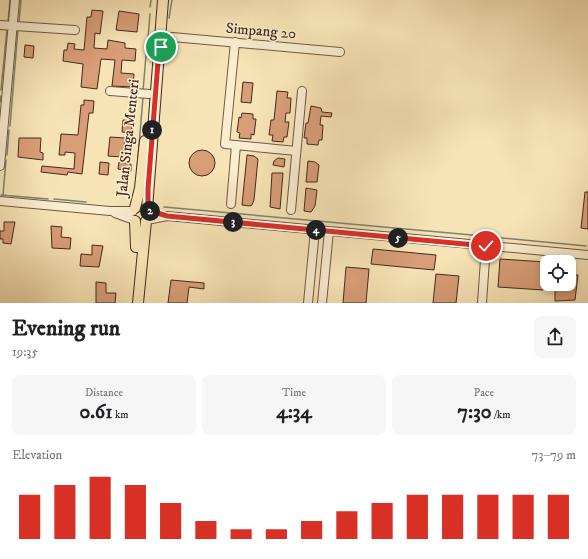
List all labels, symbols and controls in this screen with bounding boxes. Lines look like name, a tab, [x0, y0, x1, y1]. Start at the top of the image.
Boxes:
street label: Simpang 20	[225, 18, 297, 44]
pin	[144, 30, 178, 64]
icon: arrive	[150, 36, 172, 58]
street label: Jalan Singa Menteri	[112, 78, 144, 200]
pin: 1	[142, 120, 162, 140]
text: 1	[150, 123, 154, 137]
pin: 2	[140, 201, 160, 221]
text: 2	[147, 204, 153, 218]
pin: 3	[223, 212, 243, 232]
text: 3	[231, 215, 235, 229]
pin: 4	[306, 220, 326, 240]
text: 4	[313, 223, 319, 237]
pin: 5	[388, 228, 408, 248]
pin	[469, 229, 503, 263]
text: 5	[395, 231, 401, 245]
icon: check	[475, 235, 497, 257]
map controls	[540, 255, 576, 291]
button: locate	[540, 255, 576, 291]
text: Evening run	[12, 315, 120, 342]
button: share	[534, 316, 576, 358]
text: 19:35	[12, 344, 38, 360]
text: Distance	[85, 386, 123, 400]
text: Time	[282, 386, 306, 400]
text: Pace	[474, 386, 494, 400]
text: 0.61	[79, 400, 113, 425]
text: 4:34	[276, 400, 312, 425]
text: 7:30	[457, 400, 491, 425]
text: km	[113, 408, 129, 422]
text: /km	[491, 408, 511, 422]
text: Elevation	[12, 447, 62, 463]
text: 73–79 m	[532, 447, 576, 463]

